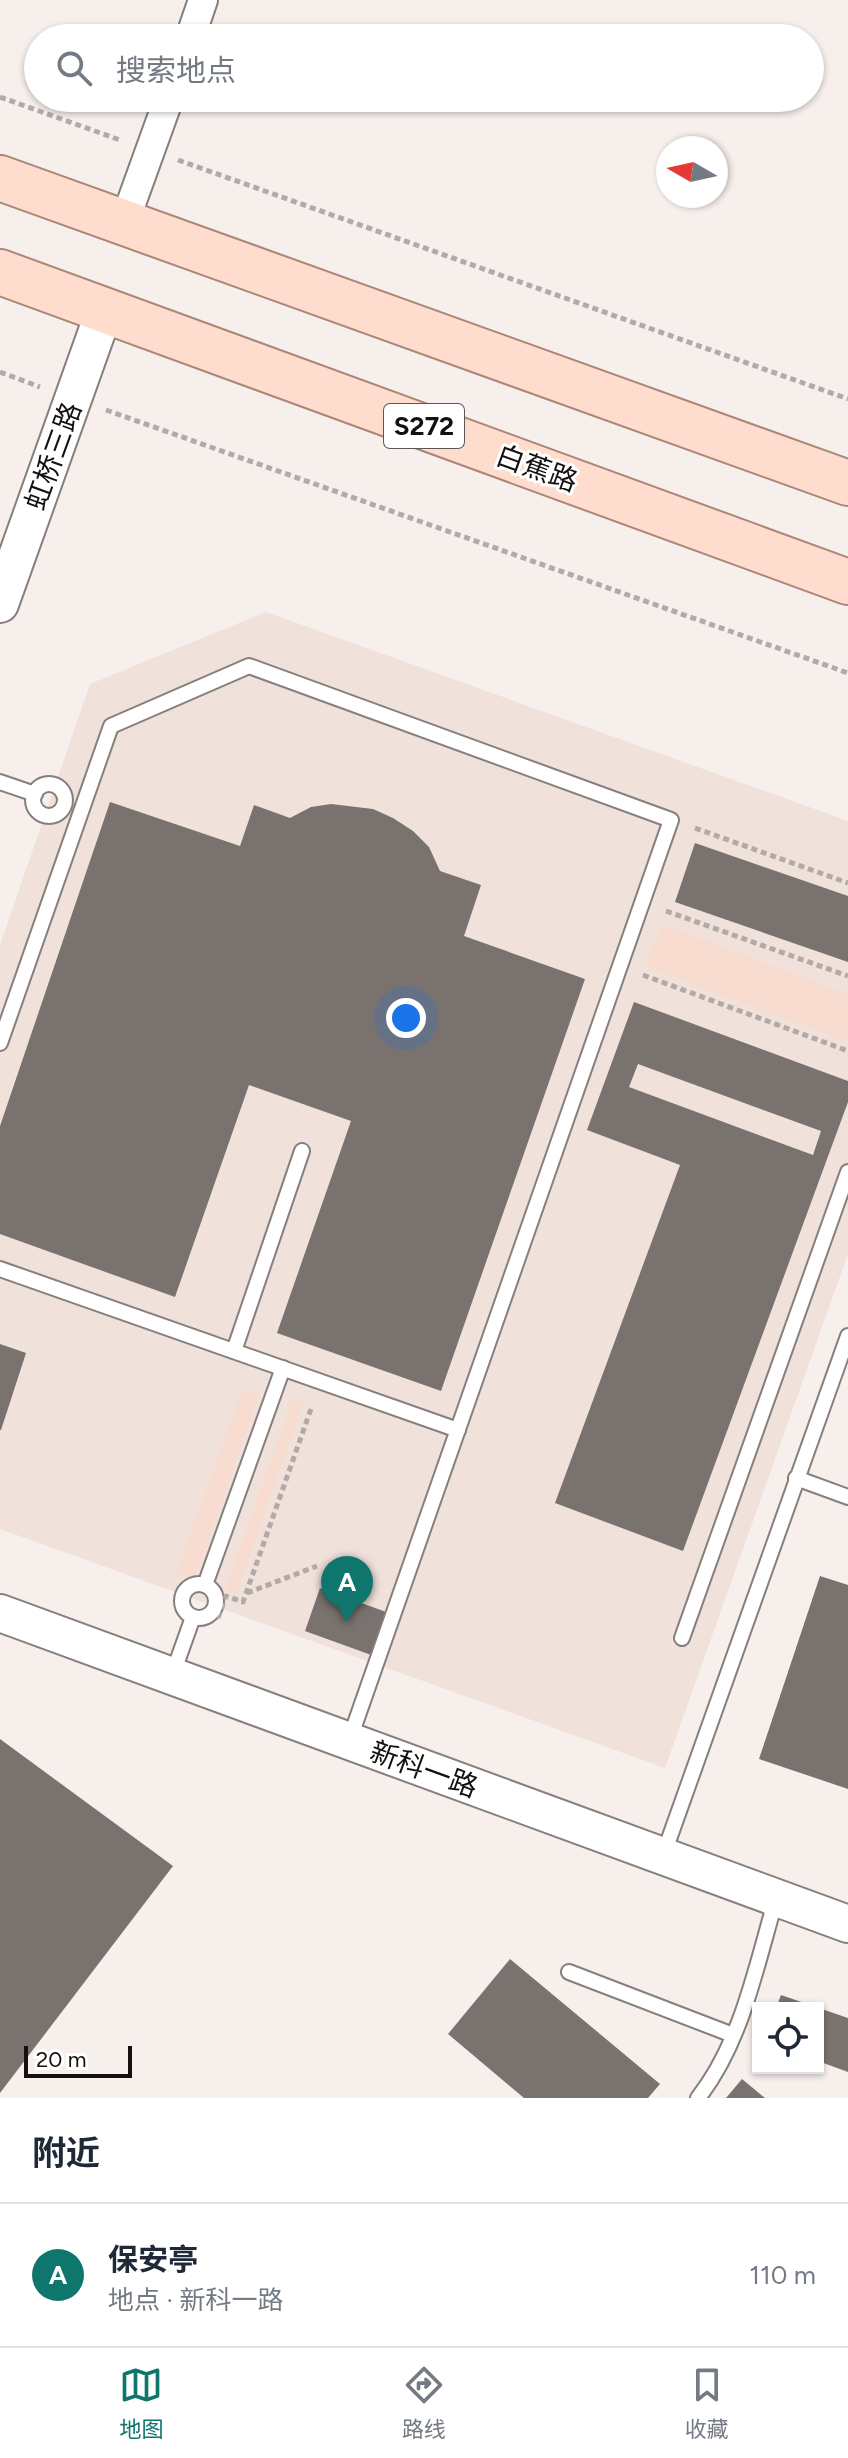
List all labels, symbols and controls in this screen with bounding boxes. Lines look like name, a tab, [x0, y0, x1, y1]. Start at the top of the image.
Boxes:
search box	[24, 24, 824, 112]
icon: search	[52, 46, 96, 90]
text: 搜索地点	[116, 52, 236, 89]
north arrow	[656, 136, 728, 208]
street label: 虹桥三路	[18, 398, 88, 514]
road number: S272	[384, 404, 464, 448]
street label: 白蕉路	[492, 438, 582, 498]
your location	[386, 998, 426, 1038]
pin: A	[321, 1556, 373, 1622]
street label: 新科一路	[366, 1734, 482, 1804]
map controls	[752, 2002, 824, 2074]
button: locate	[752, 2002, 824, 2074]
scale bar	[24, 2042, 132, 2078]
text: 20 m	[36, 2046, 87, 2073]
text: 附近	[32, 2133, 100, 2174]
text: 保安亭	[108, 2241, 198, 2278]
text: A	[49, 2259, 67, 2291]
text: 110 m	[749, 2259, 816, 2291]
text: 地点 · 新科一路	[108, 2284, 283, 2316]
tab: 地图	[119, 2363, 163, 2443]
tab: 路线	[402, 2363, 446, 2443]
tab: 收藏	[685, 2363, 729, 2443]

